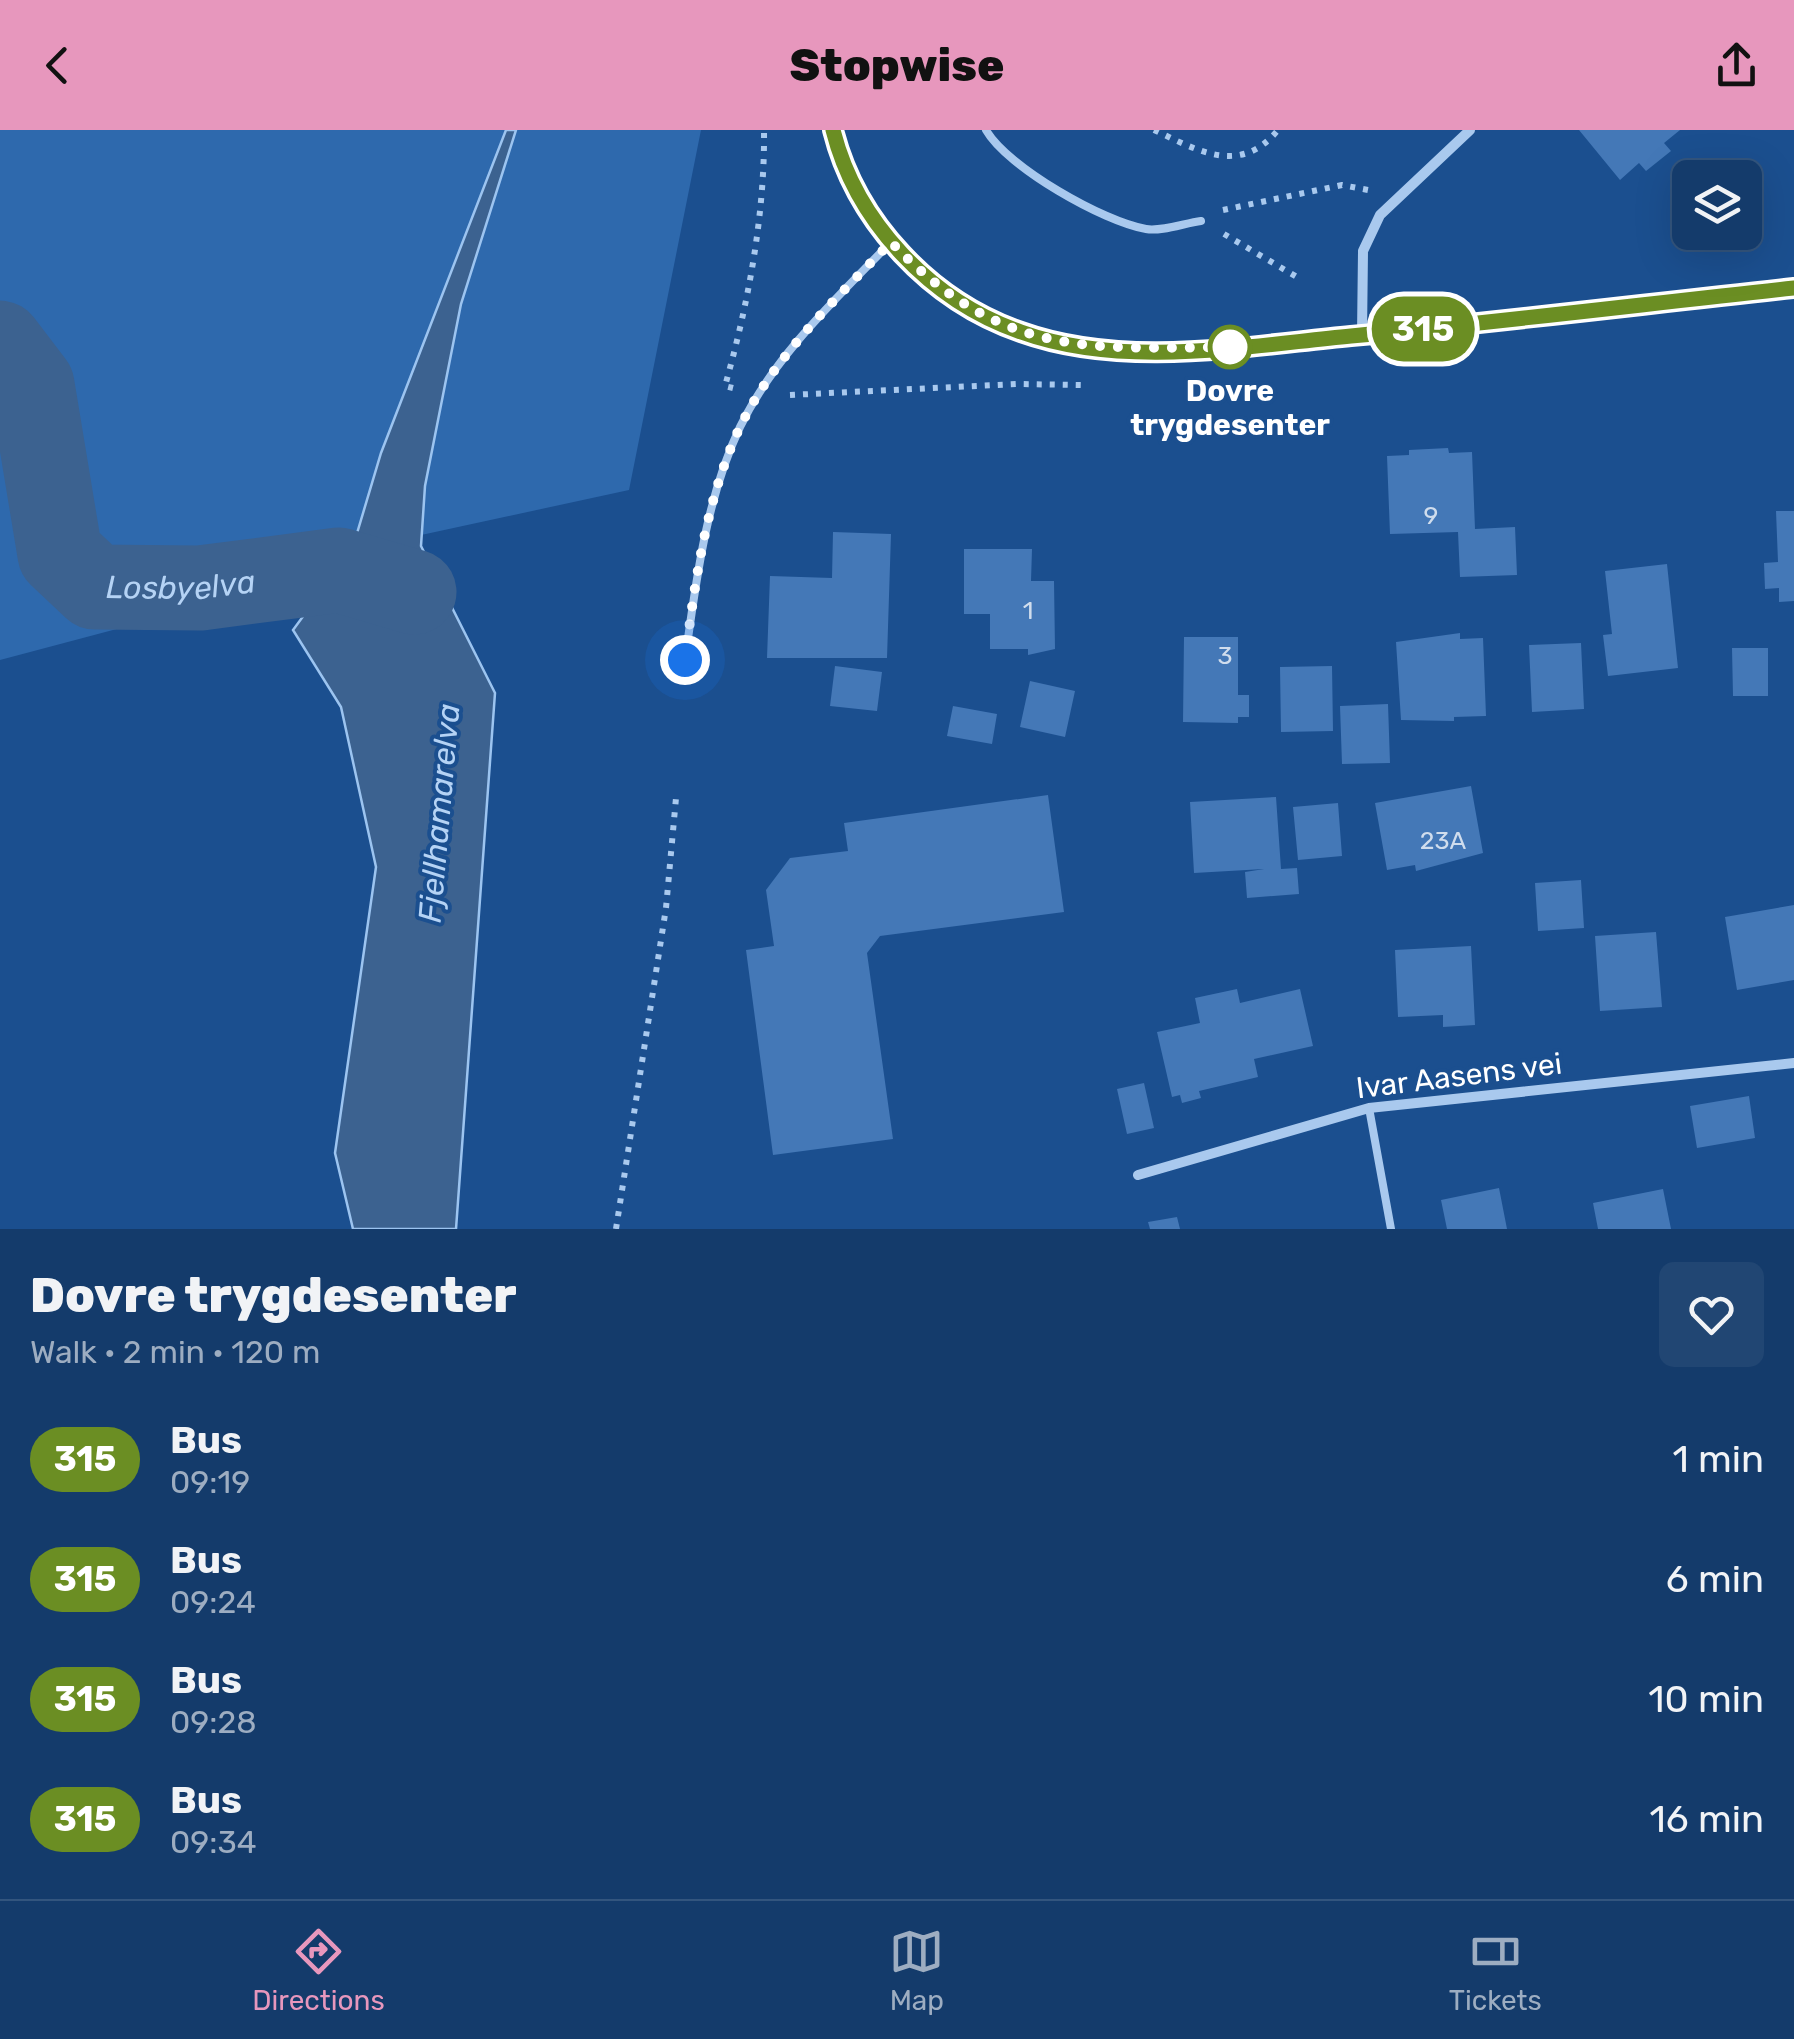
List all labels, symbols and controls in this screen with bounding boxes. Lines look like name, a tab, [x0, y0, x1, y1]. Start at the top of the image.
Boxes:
icon: back	[30, 38, 85, 93]
icon: share	[1709, 38, 1764, 93]
text: Stopwise	[790, 39, 1004, 92]
map controls	[1672, 160, 1762, 250]
button: layers	[1672, 160, 1762, 250]
line badge: 315	[1366, 296, 1480, 362]
text: 315	[1392, 308, 1454, 350]
marker: Dovre trygdesenter	[1209, 326, 1251, 368]
place label: Dovre trygdesenter	[1130, 373, 1330, 443]
house number: 9	[1424, 501, 1438, 530]
water label: Losbyelva	[106, 562, 258, 608]
house number: 1	[1023, 596, 1033, 625]
your location	[660, 635, 710, 685]
house number: 3	[1217, 641, 1233, 670]
water label: Fjellhamarelva	[410, 702, 468, 924]
house number: 23A	[1420, 826, 1466, 855]
street label: Ivar Aasens vei	[1354, 1046, 1564, 1106]
button: heart	[1659, 1262, 1764, 1367]
text: Dovre trygdesenter	[30, 1267, 517, 1324]
text: Walk · 2 min · 120 m	[30, 1333, 320, 1371]
text: Bus	[170, 1417, 242, 1463]
text: 1 min	[1672, 1436, 1764, 1482]
text: 315	[54, 1438, 116, 1480]
text: 09:19	[170, 1463, 250, 1501]
text: Bus	[170, 1537, 242, 1583]
text: 6 min	[1666, 1556, 1764, 1602]
text: 315	[54, 1558, 116, 1600]
text: 09:24	[170, 1583, 256, 1621]
text: Bus	[170, 1657, 242, 1703]
text: 10 min	[1648, 1676, 1764, 1722]
text: 315	[54, 1678, 116, 1720]
text: 09:28	[170, 1703, 257, 1741]
text: Bus	[170, 1777, 242, 1823]
text: 16 min	[1650, 1796, 1764, 1842]
text: 315	[54, 1798, 116, 1840]
text: 09:34	[170, 1823, 257, 1861]
tab: Directions	[252, 1924, 385, 2017]
tab: Map	[889, 1924, 944, 2017]
tab: Tickets	[1449, 1924, 1542, 2017]

